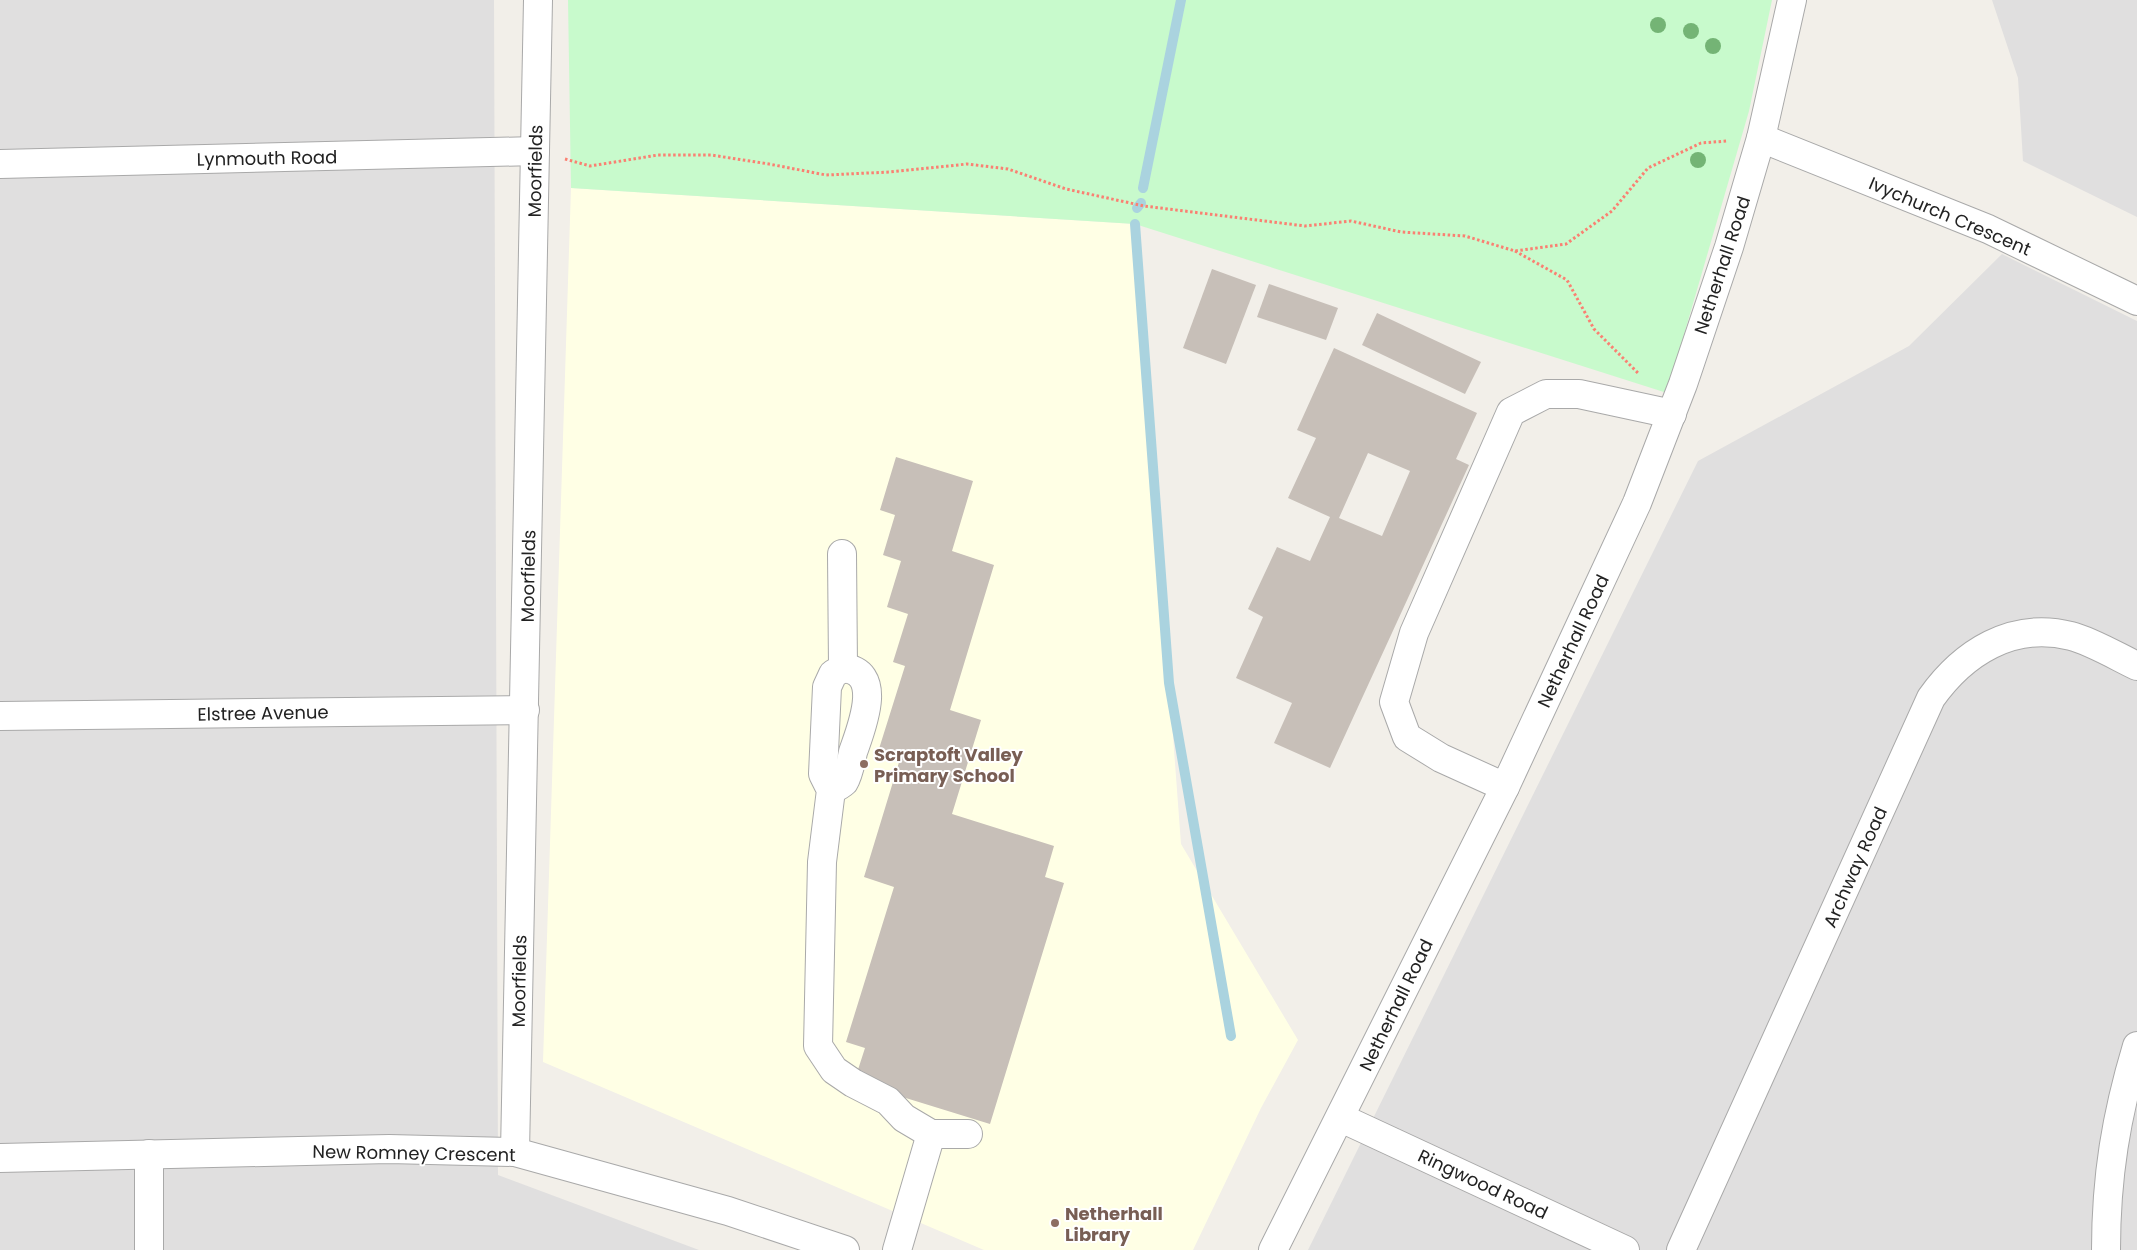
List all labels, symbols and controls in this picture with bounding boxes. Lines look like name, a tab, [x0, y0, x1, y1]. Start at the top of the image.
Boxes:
street label: Moorfields	[522, 124, 548, 218]
street label: Lynmouth Road	[196, 144, 338, 172]
street label: Ivychurch Crescent	[1865, 171, 2035, 261]
street label: Netherhall Road	[1688, 193, 1756, 337]
street label: Moorfields	[515, 529, 541, 623]
street label: Netherhall Road	[1531, 570, 1615, 712]
street label: Elstree Avenue	[197, 699, 329, 727]
place label: Scraptoft Valley Primary School	[874, 742, 1024, 788]
marker: Scraptoft Valley Primary School	[858, 758, 870, 770]
street label: Archway Road	[1817, 803, 1893, 931]
street label: Moorfields	[506, 934, 532, 1028]
street label: Netherhall Road	[1353, 935, 1439, 1075]
street label: New Romney Crescent	[312, 1139, 516, 1167]
street label: Ringwood Road	[1414, 1143, 1552, 1225]
place label: Netherhall Library	[1065, 1201, 1163, 1247]
marker: Netherhall Library	[1049, 1217, 1061, 1229]

